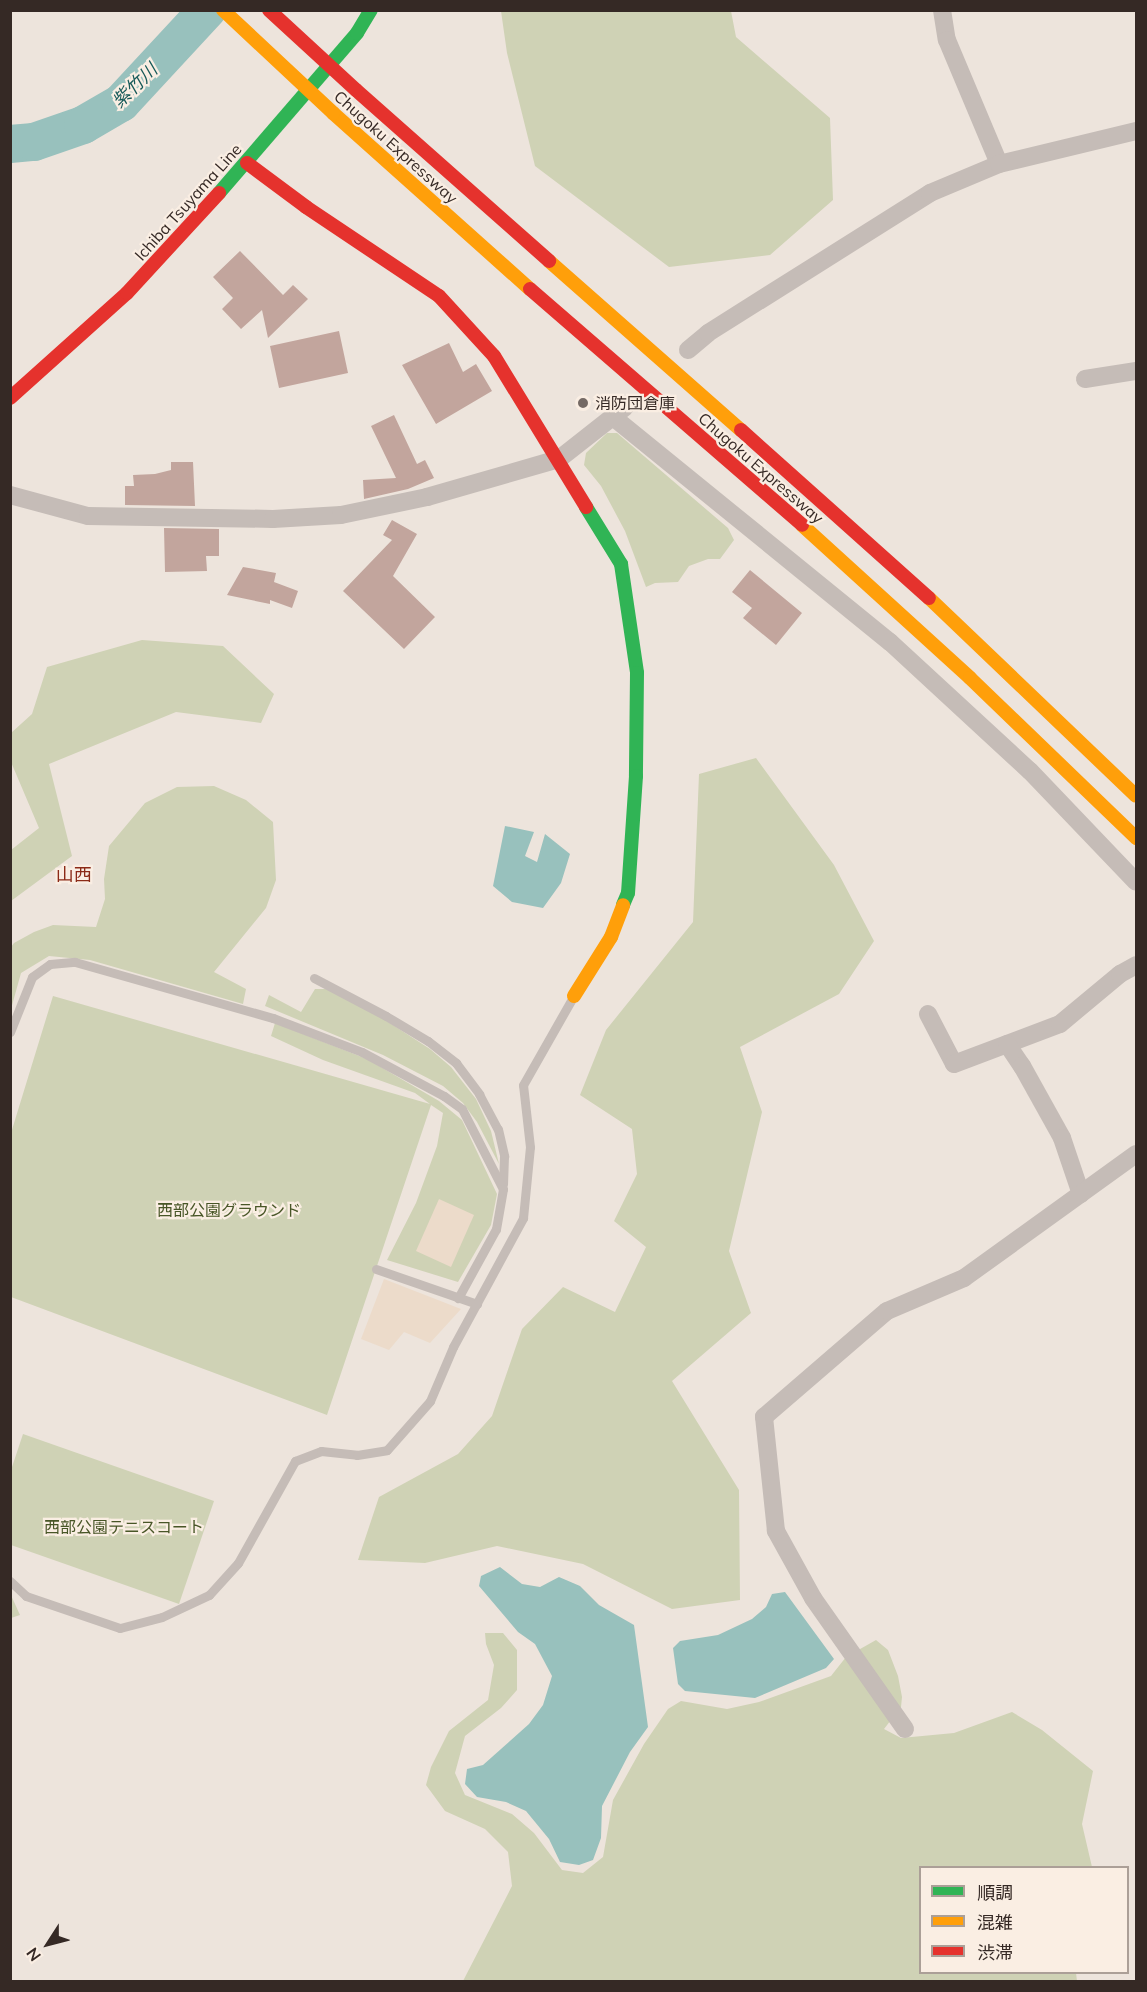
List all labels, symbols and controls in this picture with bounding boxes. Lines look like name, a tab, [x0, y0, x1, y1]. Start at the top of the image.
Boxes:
water label: 紫竹川	[108, 59, 162, 113]
street label: Chugoku Expressway	[330, 87, 462, 207]
street label: Ichiba Tsuyama Line	[130, 140, 246, 264]
place label: 消防団倉庫	[595, 393, 675, 413]
marker: 消防団倉庫	[576, 396, 590, 410]
street label: Chugoku Expressway	[695, 408, 827, 528]
district label: 山西	[56, 864, 92, 886]
park label: 西部公園グラウンド	[157, 1200, 301, 1220]
park label: 西部公園テニスコート	[44, 1517, 204, 1537]
legend	[919, 1866, 1129, 1974]
text: 順調	[977, 1881, 1013, 1904]
text: 混雑	[977, 1911, 1013, 1934]
north arrow	[18, 1914, 78, 1974]
text: 渋滞	[977, 1941, 1013, 1964]
text: N	[22, 1944, 45, 1965]

